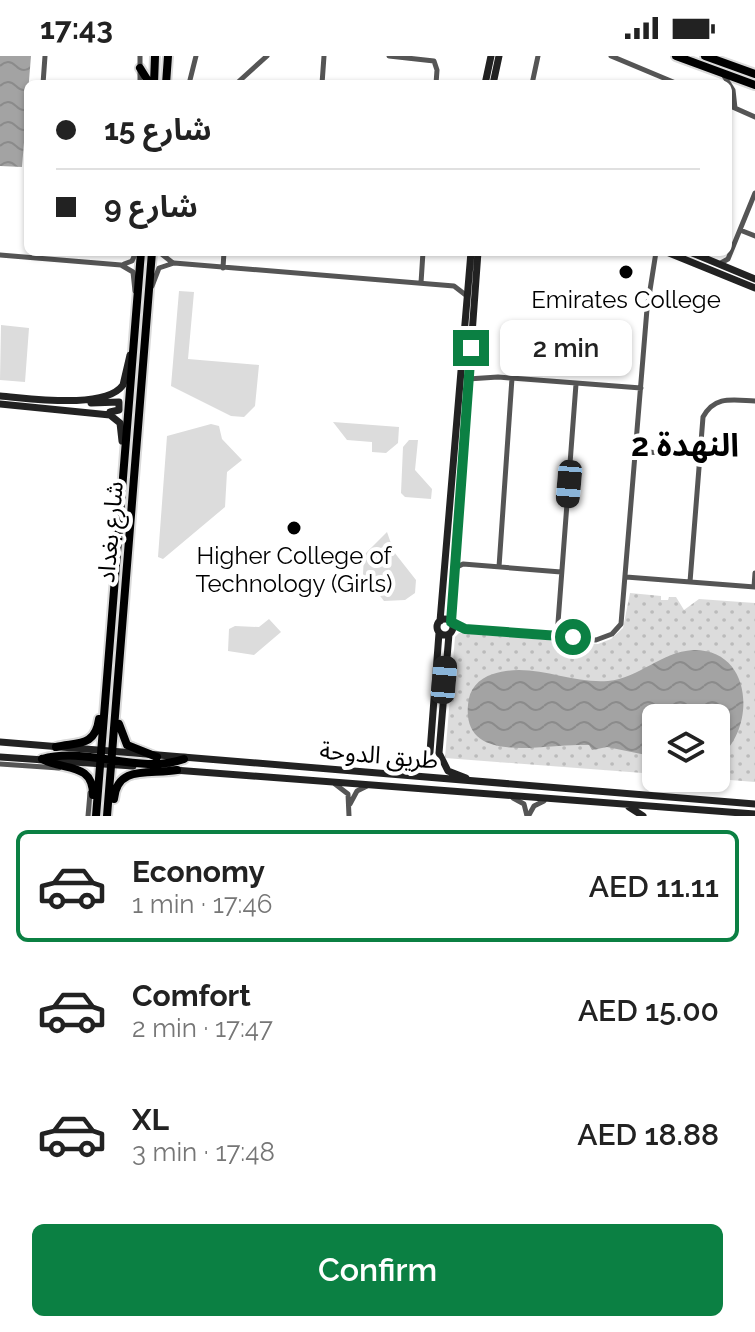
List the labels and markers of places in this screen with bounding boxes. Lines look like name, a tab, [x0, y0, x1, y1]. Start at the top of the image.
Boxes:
marker: Emirates College	[617, 263, 635, 281]
place label: Emirates College	[531, 285, 721, 314]
marker: Higher College of Technology (Girls)	[285, 519, 303, 537]
place label: Higher College of Technology (Girls)	[196, 541, 392, 598]

